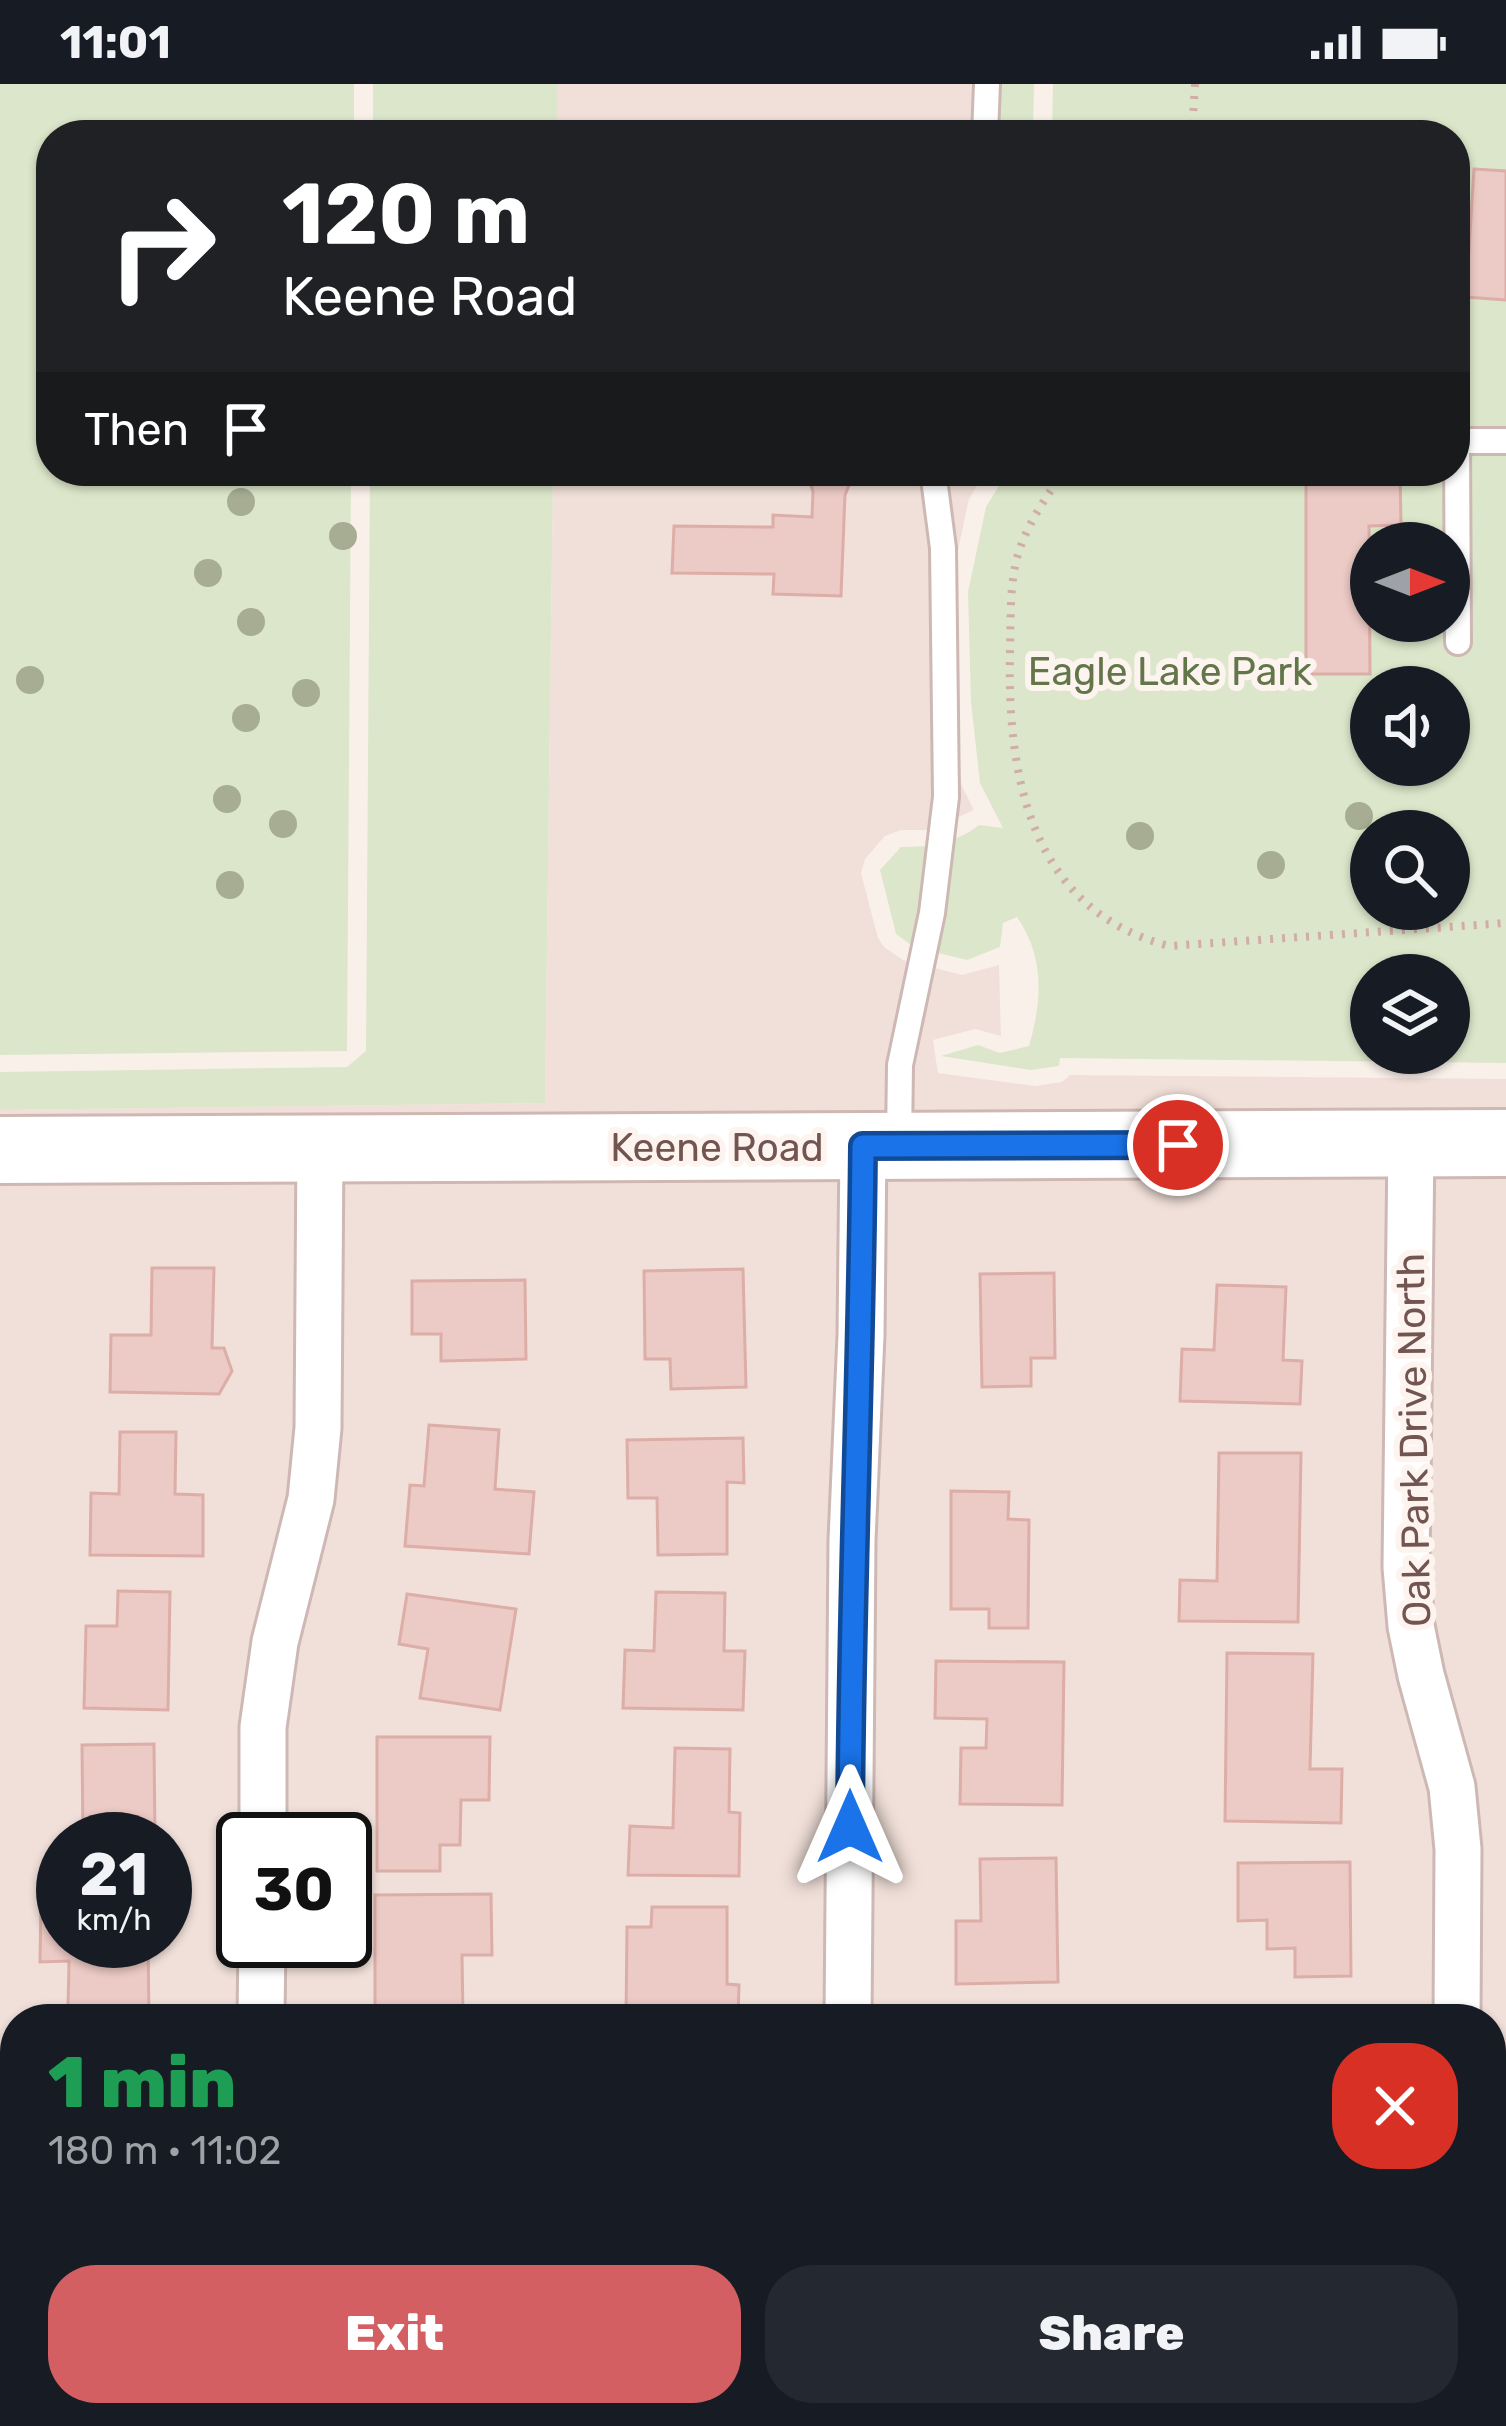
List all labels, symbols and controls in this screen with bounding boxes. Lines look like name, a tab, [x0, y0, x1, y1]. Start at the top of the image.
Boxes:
text: 11:01	[60, 16, 171, 69]
text: 120 m	[282, 164, 530, 264]
icon: right	[84, 168, 240, 324]
text: Keene Road	[282, 265, 578, 329]
icon: arrive	[213, 396, 279, 462]
text: Then	[84, 403, 189, 456]
north arrow	[1350, 522, 1470, 642]
map controls	[1350, 522, 1470, 1074]
park label: Eagle Lake Park	[1028, 649, 1312, 695]
button: sound	[1350, 666, 1470, 786]
button: search	[1350, 810, 1470, 930]
button: layers	[1350, 954, 1470, 1074]
pin	[1127, 1094, 1229, 1196]
icon: arrive	[1145, 1112, 1211, 1178]
street label: Keene Road	[610, 1125, 824, 1171]
street label: Oak Park Drive North	[1388, 1252, 1440, 1627]
position arrow	[787, 1764, 913, 1890]
speed limit sign: 30	[216, 1812, 372, 1968]
text: 21	[80, 1839, 148, 1910]
text: km/h	[77, 1902, 151, 1938]
text: 1 min	[48, 2040, 236, 2125]
button: close	[1332, 2043, 1458, 2169]
text: 180 m · 11:02	[48, 2128, 282, 2174]
button: Exit	[48, 2265, 741, 2403]
button: Share	[765, 2265, 1458, 2403]

